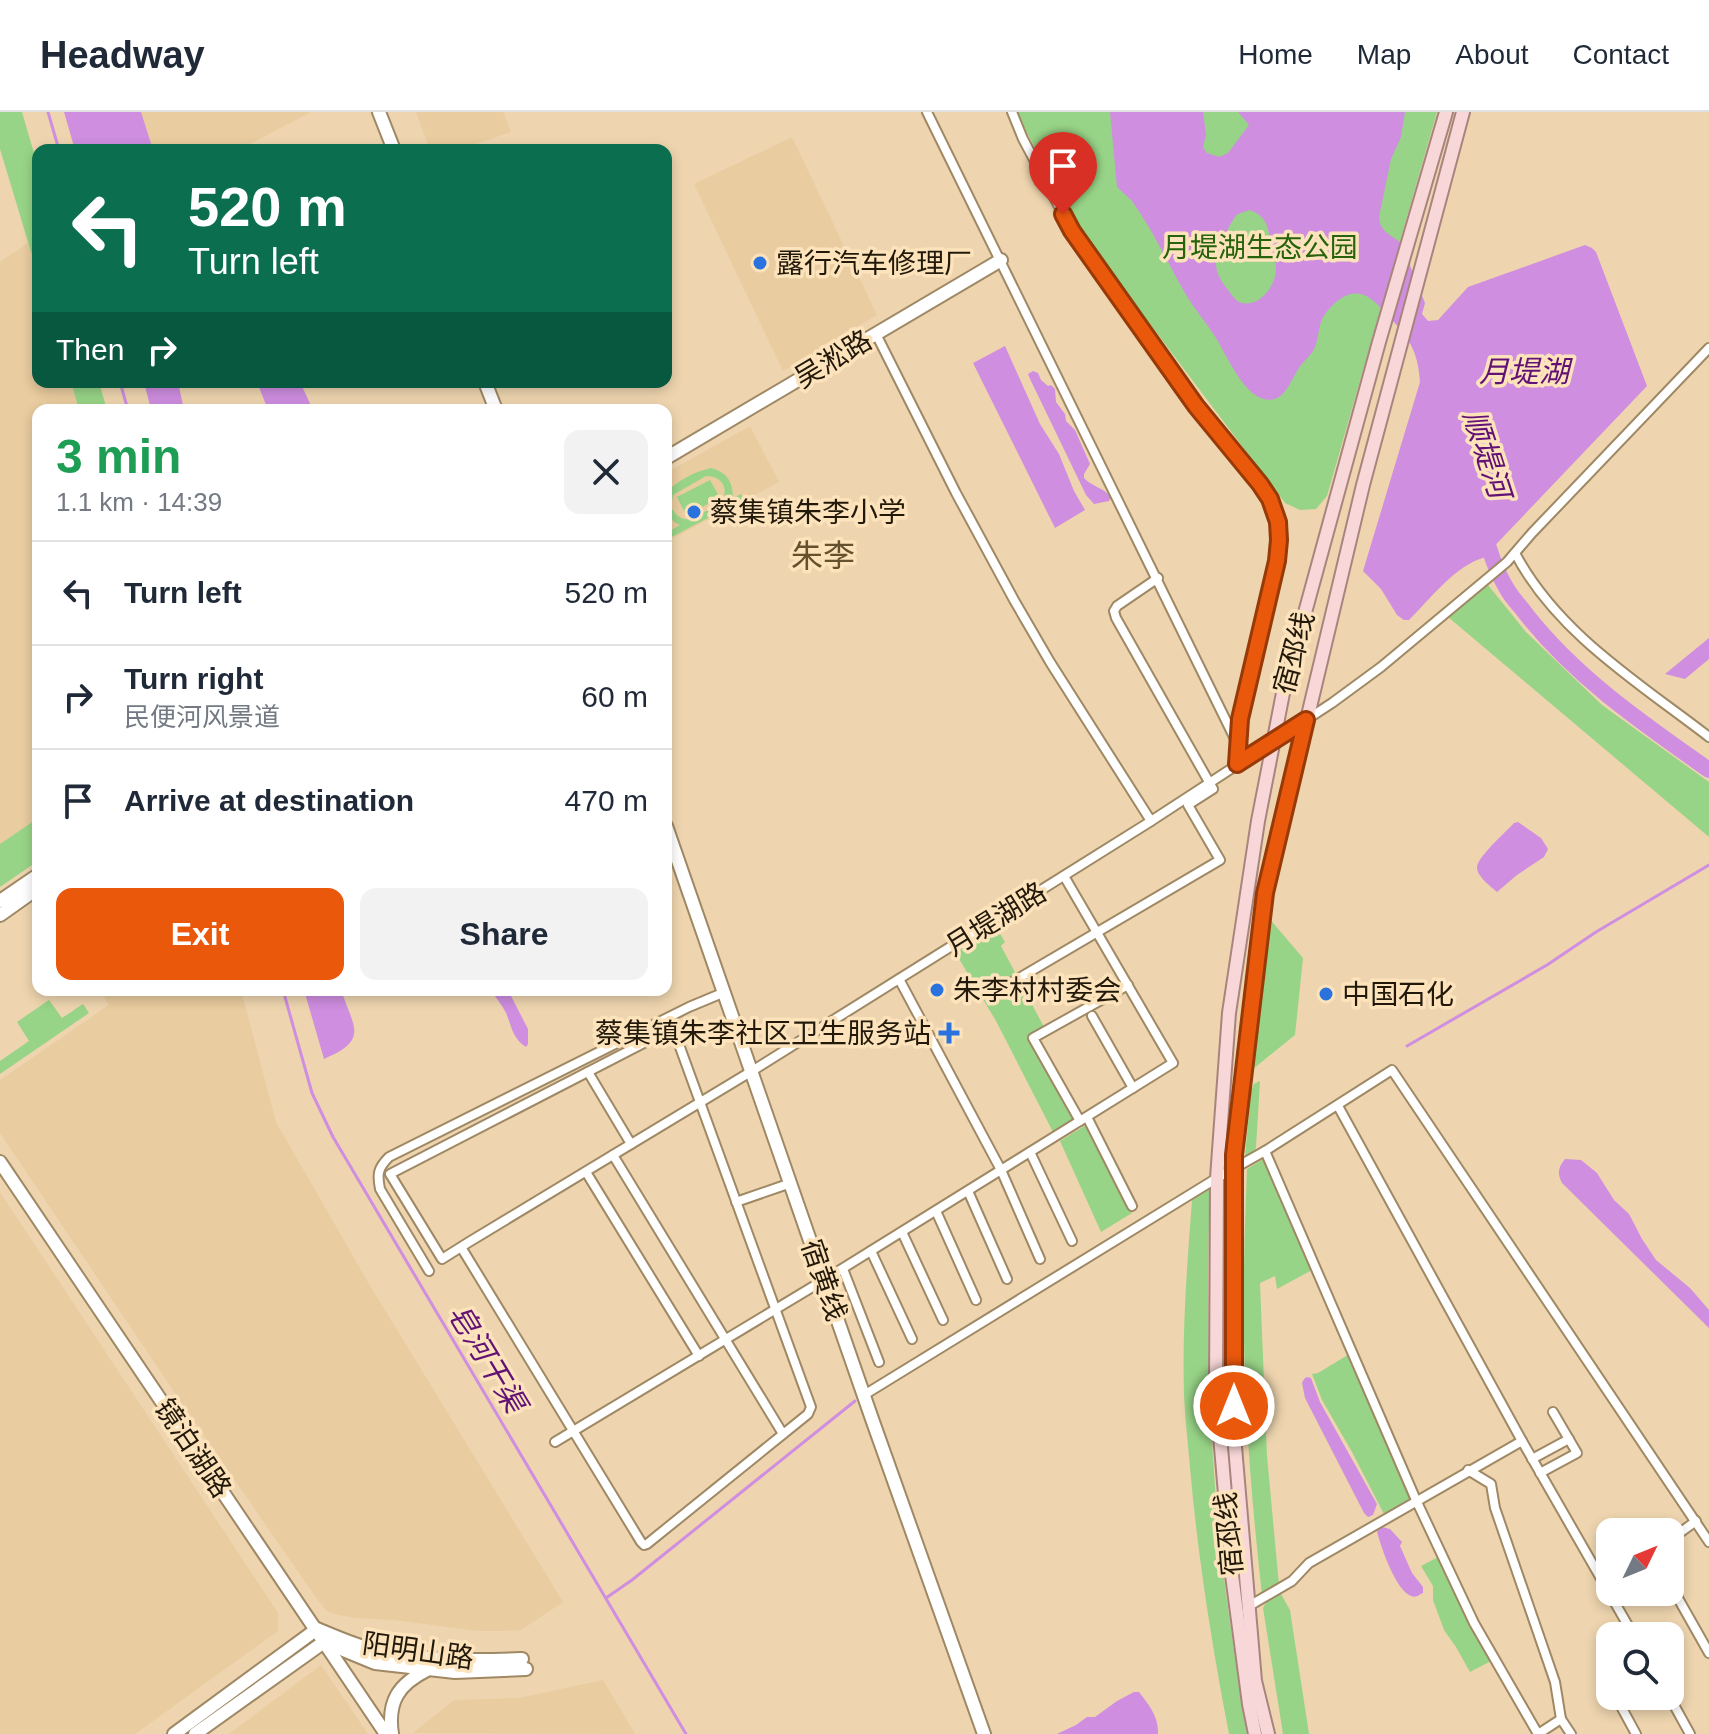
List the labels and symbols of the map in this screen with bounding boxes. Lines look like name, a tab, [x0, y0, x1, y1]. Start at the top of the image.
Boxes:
pin	[1029, 132, 1097, 214]
park label: 月堤湖生态公园	[1162, 232, 1358, 263]
place label: 露行汽车修理厂	[776, 248, 972, 279]
marker: 露行汽车修理厂	[751, 254, 769, 272]
street label: 吴淞路	[789, 324, 877, 394]
water label: 月堤湖	[1479, 355, 1573, 388]
water label: 顺堤河	[1457, 406, 1518, 507]
place label: 蔡集镇朱李小学	[710, 497, 906, 528]
marker: 蔡集镇朱李小学	[685, 503, 703, 521]
district label: 朱李	[791, 538, 855, 574]
street label: 宿邳线	[1268, 608, 1320, 698]
street label: 月堤湖路	[940, 876, 1052, 962]
place label: 朱李村村委会	[953, 975, 1121, 1006]
place label: 中国石化	[1342, 979, 1454, 1010]
marker: 朱李村村委会	[928, 981, 946, 999]
marker: 中国石化	[1317, 985, 1335, 1003]
place label: 蔡集镇朱李社区卫生服务站	[595, 1018, 931, 1049]
marker: 蔡集镇朱李社区卫生服务站	[938, 1022, 960, 1044]
street label: 宿黄线	[796, 1235, 852, 1325]
water label: 皂河干渠	[442, 1298, 534, 1421]
position arrow	[1192, 1364, 1276, 1448]
street label: 镜泊湖路	[149, 1393, 237, 1503]
street label: 宿邳线	[1210, 1491, 1248, 1577]
north arrow	[1596, 1518, 1684, 1606]
street label: 阳明山路	[360, 1628, 476, 1674]

